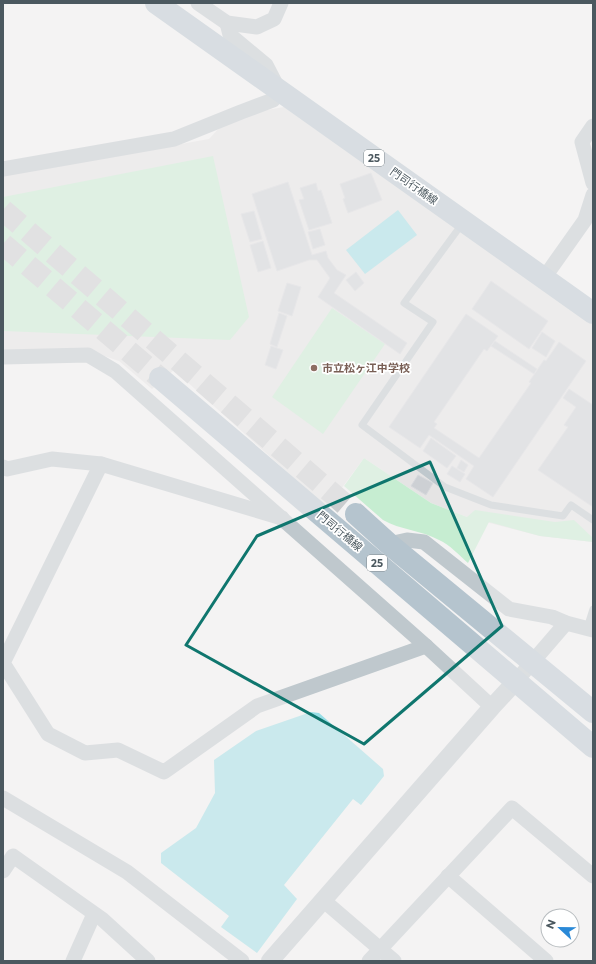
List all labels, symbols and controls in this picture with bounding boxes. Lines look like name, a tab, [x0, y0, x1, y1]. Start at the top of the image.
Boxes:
road number: 25	[364, 150, 384, 166]
street label: 門司行橋線	[387, 164, 441, 208]
place label: 市立松ヶ江中学校	[322, 361, 410, 375]
marker: 市立松ヶ江中学校	[309, 363, 319, 373]
street label: 門司行橋線	[314, 508, 366, 554]
road number: 25	[367, 555, 387, 571]
north arrow	[540, 908, 580, 948]
text: N	[543, 918, 559, 931]

